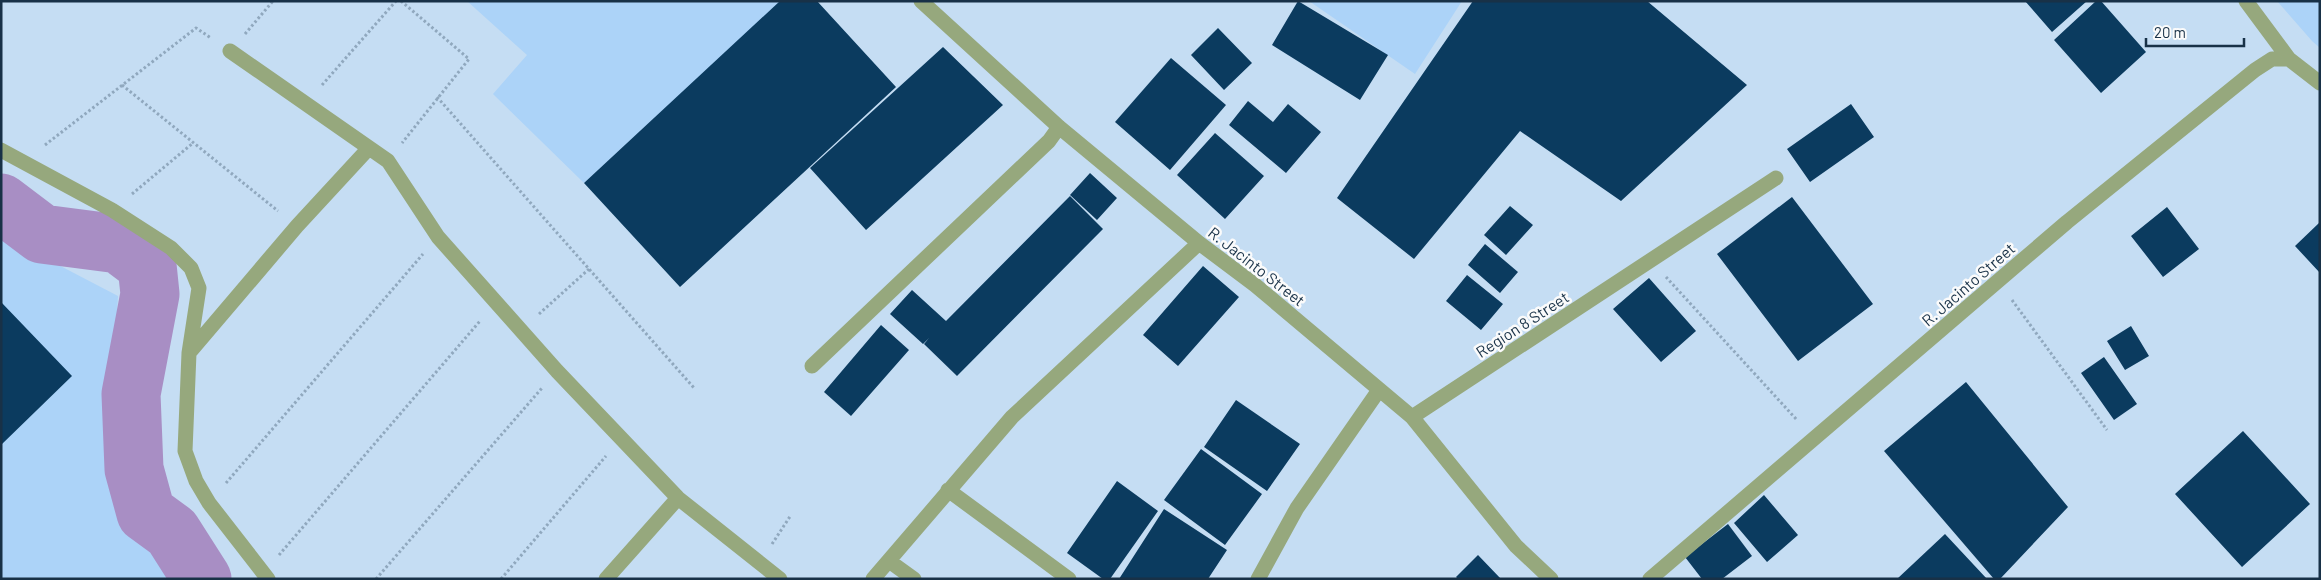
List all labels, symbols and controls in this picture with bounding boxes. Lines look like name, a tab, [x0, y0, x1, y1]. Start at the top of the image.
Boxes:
scale bar	[2146, 15, 2244, 47]
text: 20 m	[2154, 23, 2186, 41]
street label: R. Jacinto Street	[1205, 222, 1309, 310]
street label: R. Jacinto Street	[1918, 238, 2018, 330]
street label: Region 8 Street	[1472, 287, 1572, 361]

